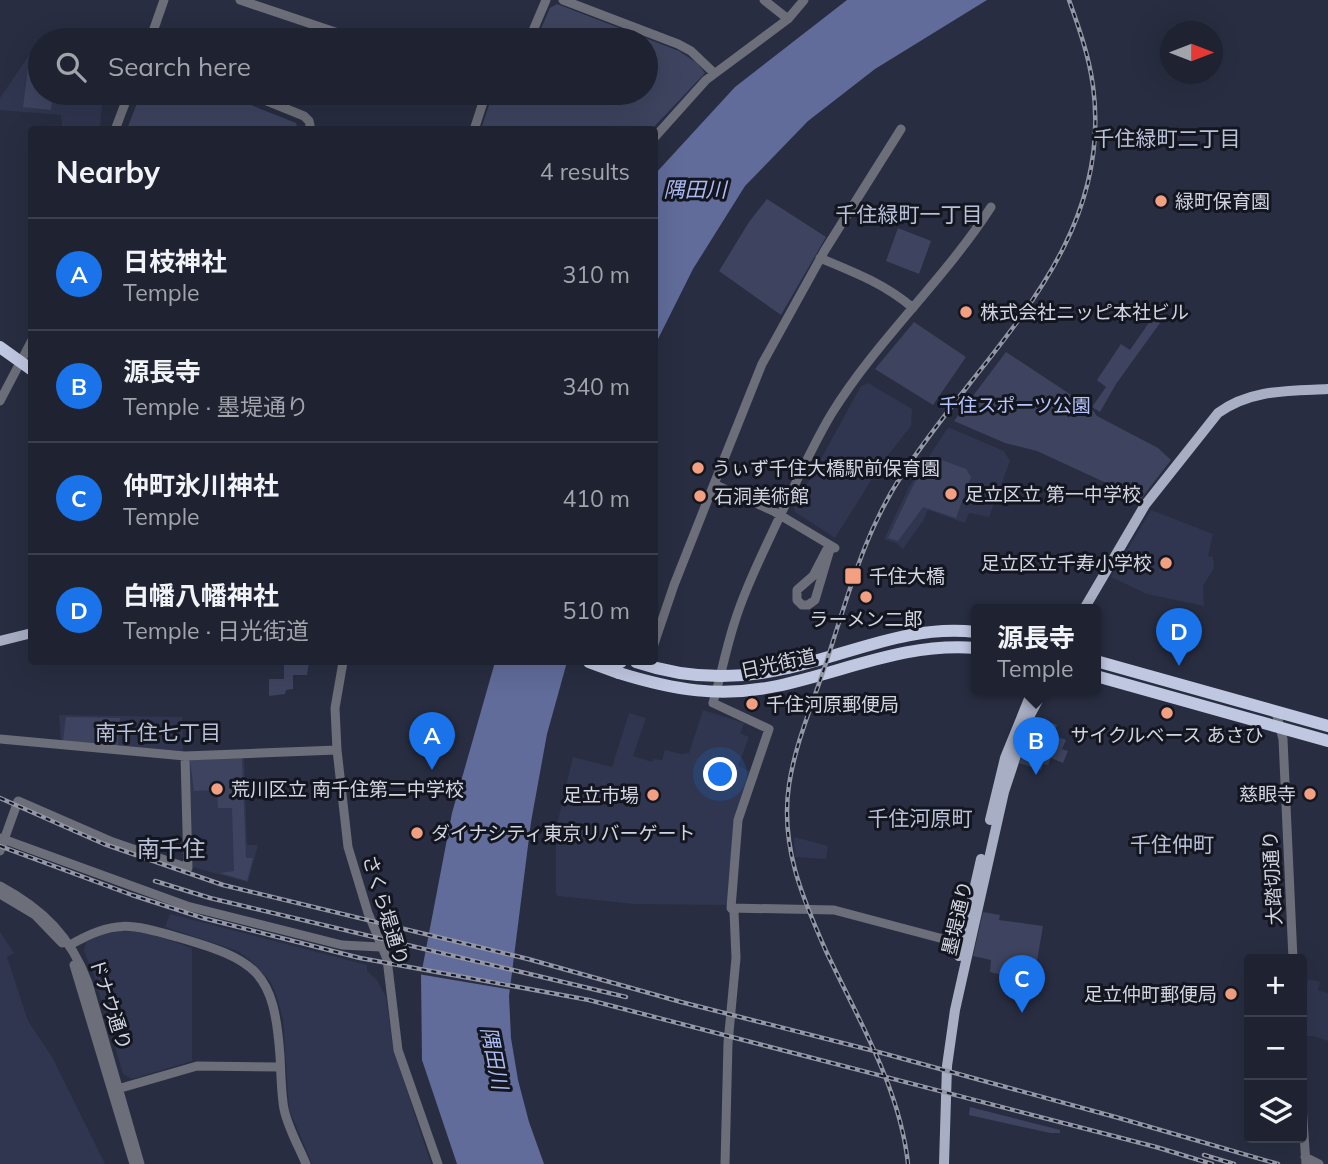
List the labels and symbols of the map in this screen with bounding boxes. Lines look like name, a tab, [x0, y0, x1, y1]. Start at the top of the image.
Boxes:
north arrow	[1160, 21, 1223, 84]
district label: 千住緑町二丁目	[1094, 125, 1241, 151]
water label: 隅田川	[664, 176, 728, 202]
place label: 緑町保育園	[1175, 189, 1270, 213]
marker: 緑町保育園	[1153, 193, 1169, 209]
district label: 千住緑町一丁目	[836, 201, 983, 227]
place label: 株式会社ニッピ本社ビル	[980, 300, 1189, 324]
marker: 株式会社ニッピ本社ビル	[958, 304, 974, 320]
park label: 千住スポーツ公園	[939, 393, 1091, 417]
place label: うぃず千住大橋駅前保育園	[712, 456, 940, 480]
marker: うぃず千住大橋駅前保育園	[690, 460, 706, 476]
place label: 足立区立 第一中学校	[965, 482, 1141, 506]
place label: 石洞美術館	[714, 484, 809, 508]
marker: 足立区立 第一中学校	[943, 486, 959, 502]
marker: 石洞美術館	[692, 488, 708, 504]
place label: 足立区立千寿小学校	[981, 551, 1152, 575]
marker: 足立区立千寿小学校	[1158, 555, 1174, 571]
place label: 千住大橋	[869, 564, 945, 588]
marker: 千住大橋	[843, 566, 863, 586]
marker: ラーメン二郎	[858, 589, 874, 605]
place label: ラーメン二郎	[809, 607, 923, 631]
pin: D	[1156, 608, 1202, 666]
street label: 日光街道	[738, 643, 818, 683]
place label: 千住河原郵便局	[766, 692, 899, 716]
marker: 千住河原郵便局	[744, 696, 760, 712]
marker: サイクルベース あさひ	[1159, 705, 1175, 721]
pin: A	[409, 712, 455, 770]
pin: B	[1013, 717, 1059, 775]
district label: 南千住七丁目	[95, 719, 221, 745]
place label: サイクルベース あさひ	[1070, 723, 1264, 747]
your location	[703, 757, 737, 791]
place label: 荒川区立 南千住第二中学校	[231, 777, 464, 801]
marker: 荒川区立 南千住第二中学校	[209, 781, 225, 797]
place label: 慈眼寺	[1239, 782, 1296, 806]
place label: 足立市場	[563, 783, 639, 807]
marker: 慈眼寺	[1302, 786, 1318, 802]
marker: 足立市場	[645, 787, 661, 803]
district label: 千住河原町	[868, 805, 973, 831]
place label: ダイナシティ東京リバーゲート	[431, 821, 695, 845]
marker: ダイナシティ東京リバーゲート	[409, 825, 425, 841]
street label: 大踏切通り	[1258, 830, 1286, 926]
district label: 千住仲町	[1130, 831, 1214, 857]
district label: 南千住	[137, 834, 206, 863]
street label: さくら堤通り	[358, 852, 414, 968]
street label: 墨堤通り	[937, 878, 977, 958]
street label: ドナウ通り	[85, 955, 137, 1053]
pin: C	[999, 955, 1045, 1013]
place label: 足立仲町郵便局	[1084, 982, 1217, 1006]
marker: 足立仲町郵便局	[1223, 986, 1239, 1002]
water label: 隅田川	[476, 1024, 514, 1093]

